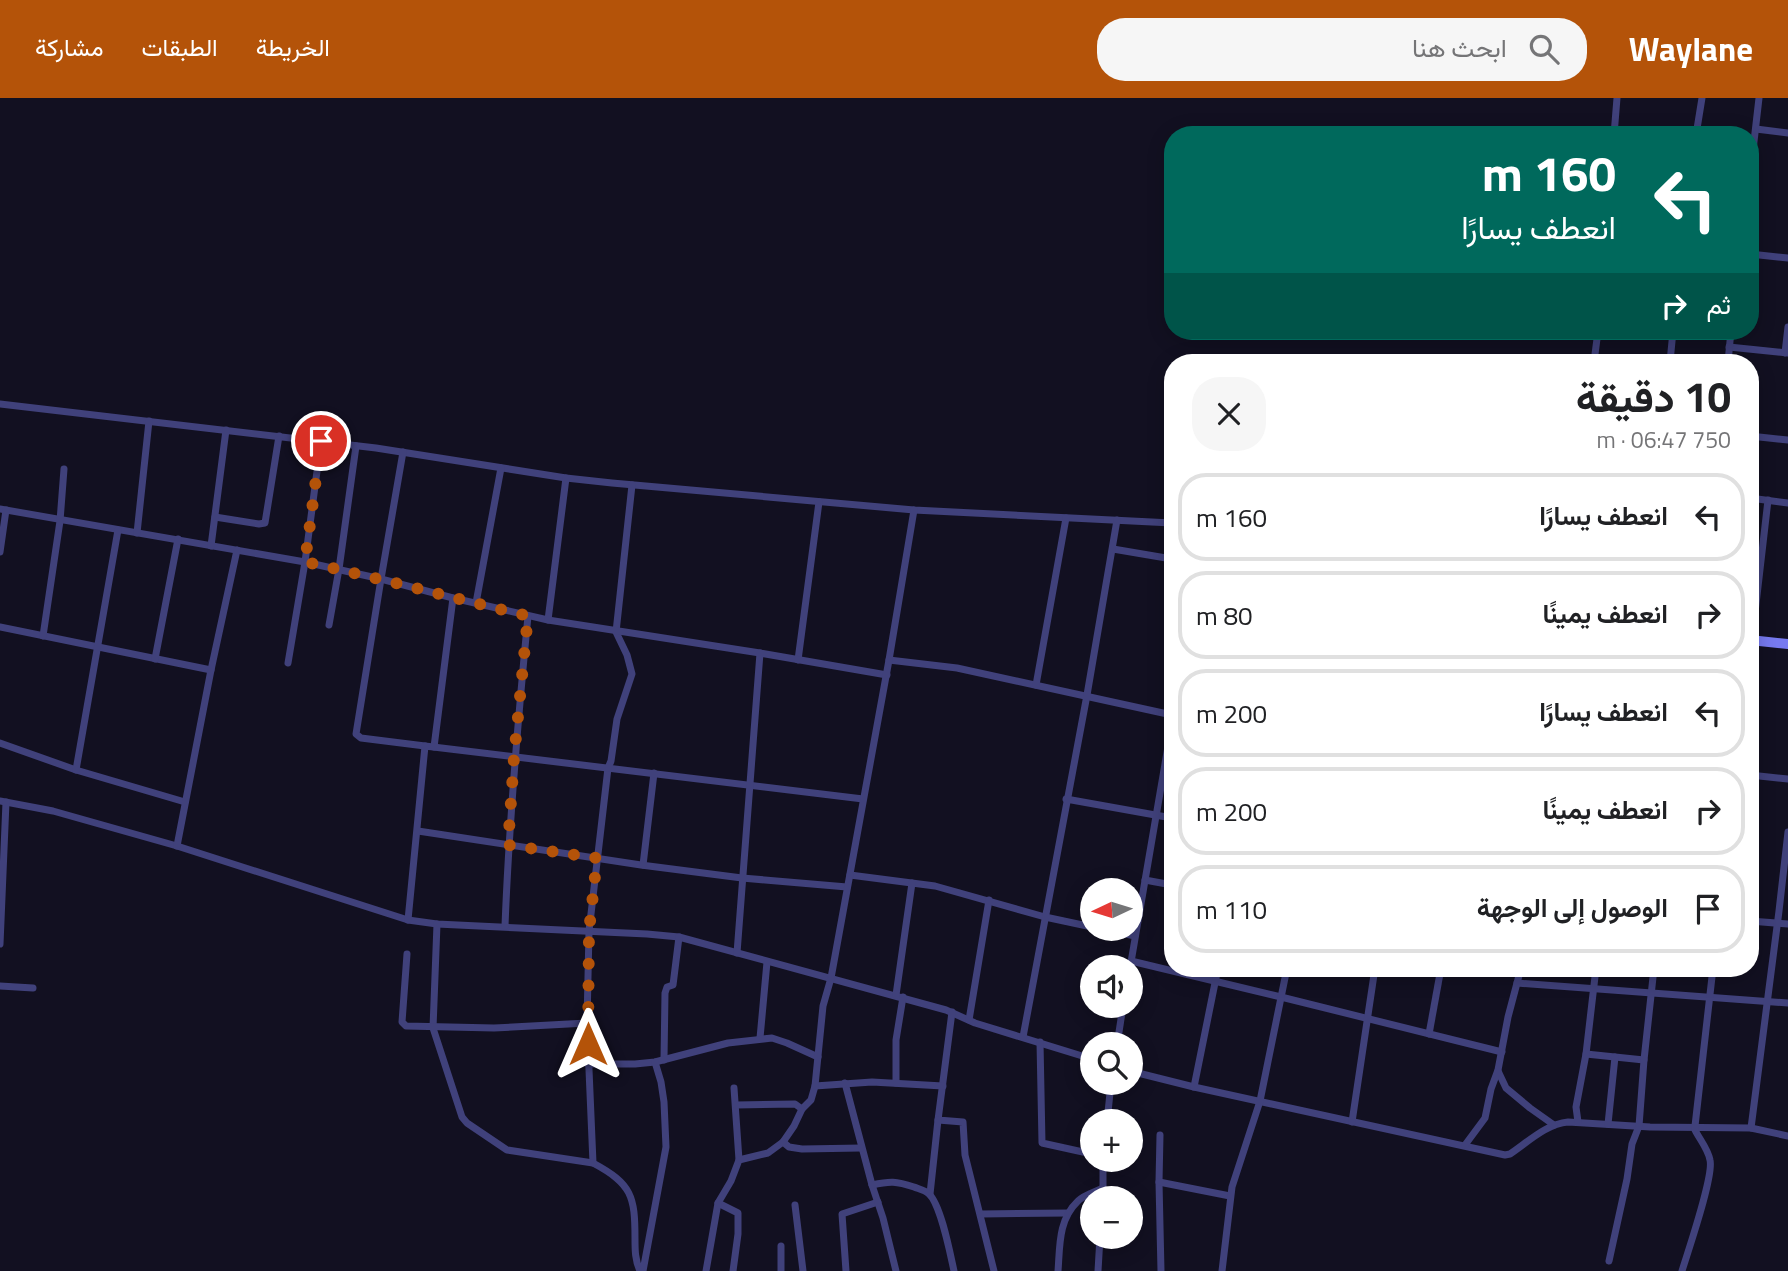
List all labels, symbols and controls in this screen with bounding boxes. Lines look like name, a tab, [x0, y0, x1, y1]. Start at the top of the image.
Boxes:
search box	[1097, 18, 1587, 81]
text: Waylane	[1629, 24, 1753, 74]
text: ابحث هنا	[1412, 28, 1507, 67]
text: مشاركة	[35, 29, 103, 65]
text: الطبقات	[141, 29, 218, 65]
text: الخريطة	[256, 29, 330, 65]
icon: search	[1525, 30, 1563, 68]
text: 160 m	[1482, 135, 1616, 210]
icon: left	[1640, 154, 1731, 245]
text: انعطف يسارًا	[1461, 203, 1616, 251]
text: ثم	[1707, 285, 1731, 324]
icon: right	[1655, 287, 1693, 325]
text: 10 دقيقة	[1576, 364, 1731, 428]
button: close	[1192, 377, 1266, 451]
pin	[291, 411, 351, 471]
icon: arrive	[302, 422, 340, 460]
text: 750 m · 06:47	[1596, 422, 1731, 457]
text: انعطف يسارًا	[1539, 496, 1668, 535]
text: 160 m	[1196, 498, 1267, 537]
icon: left	[1689, 498, 1727, 536]
text: انعطف يمينًا	[1542, 594, 1668, 633]
text: 80 m	[1196, 596, 1253, 635]
icon: right	[1689, 596, 1727, 634]
text: انعطف يسارًا	[1539, 692, 1668, 731]
text: 200 m	[1196, 694, 1267, 733]
icon: left	[1689, 694, 1727, 732]
text: انعطف يمينًا	[1542, 790, 1668, 829]
text: 200 m	[1196, 792, 1267, 831]
icon: right	[1689, 792, 1727, 830]
north arrow	[1080, 878, 1143, 942]
map controls	[1080, 878, 1143, 1249]
text: الوصول إلى الوجهة	[1477, 888, 1668, 927]
text: 110 m	[1196, 890, 1267, 929]
icon: arrive	[1689, 890, 1727, 928]
button: sound	[1080, 955, 1143, 1018]
position arrow	[551, 1007, 625, 1081]
button: search	[1080, 1032, 1143, 1095]
button: +	[1080, 1109, 1143, 1172]
button: −	[1080, 1186, 1143, 1249]

